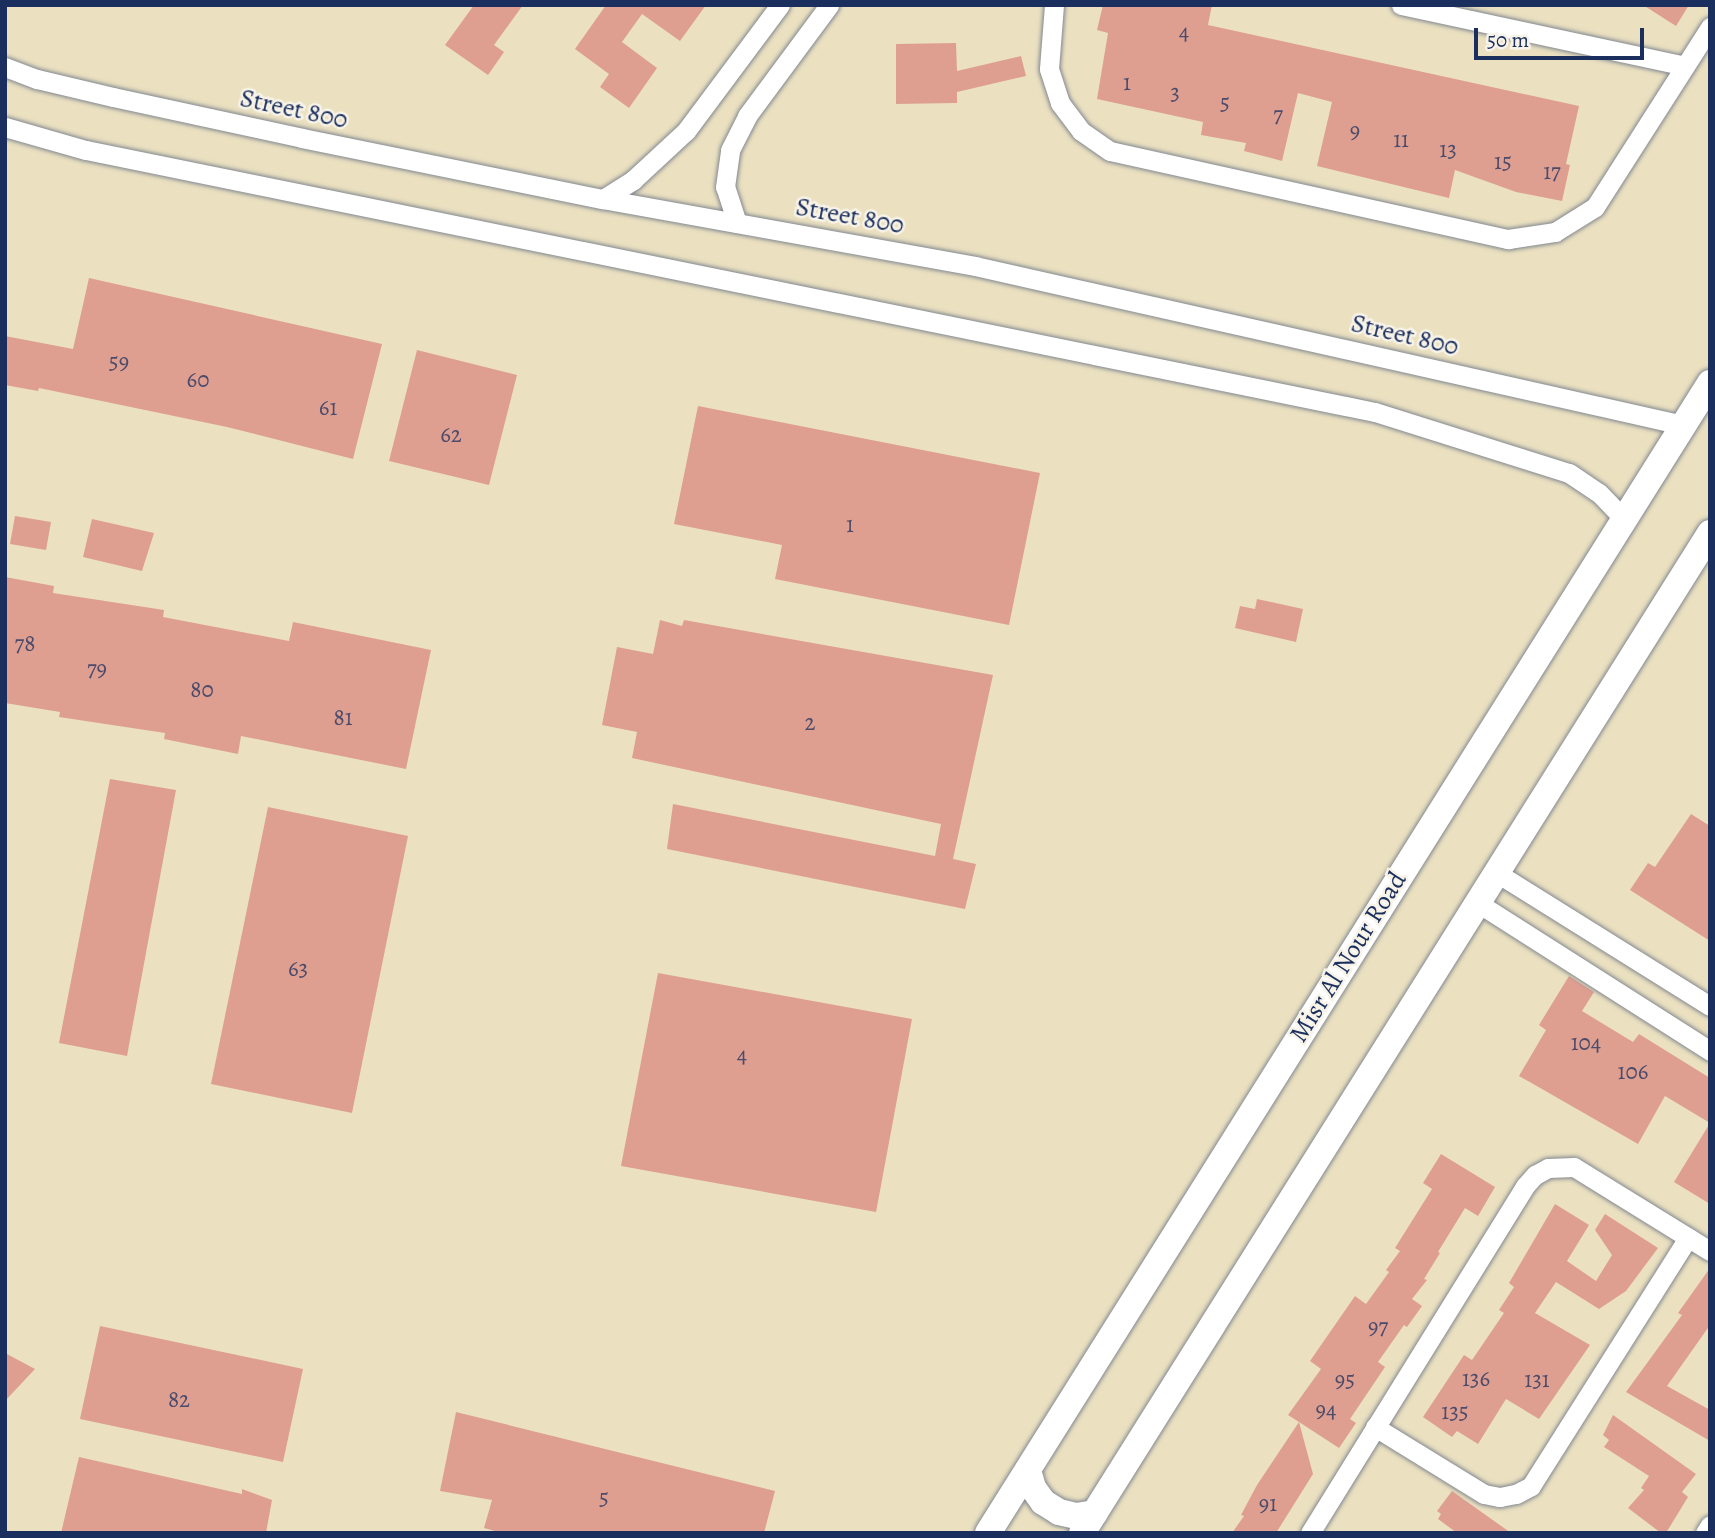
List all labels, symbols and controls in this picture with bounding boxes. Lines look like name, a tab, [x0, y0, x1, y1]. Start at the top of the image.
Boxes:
scale bar	[1477, 14, 1647, 58]
house number: 4	[1179, 18, 1189, 46]
text: 50 m	[1487, 26, 1529, 54]
house number: 1	[1123, 69, 1131, 97]
house number: 3	[1170, 79, 1180, 107]
street label: Street 800	[237, 82, 351, 136]
house number: 5	[1220, 89, 1230, 117]
house number: 7	[1273, 101, 1283, 129]
house number: 9	[1350, 117, 1360, 145]
house number: 11	[1393, 126, 1409, 154]
house number: 13	[1439, 136, 1457, 164]
house number: 15	[1494, 148, 1512, 176]
house number: 17	[1543, 158, 1561, 186]
street label: Street 800	[793, 191, 907, 241]
street label: Street 800	[1348, 307, 1462, 363]
house number: 59	[109, 348, 129, 376]
house number: 60	[187, 366, 209, 394]
house number: 61	[319, 394, 337, 422]
house number: 62	[440, 421, 462, 449]
house number: 1	[846, 511, 854, 539]
house number: 78	[15, 630, 35, 658]
house number: 79	[87, 655, 107, 683]
house number: 80	[190, 676, 214, 704]
house number: 81	[333, 704, 353, 732]
house number: 2	[805, 709, 815, 737]
street label: Misr Al Nour Road	[1283, 866, 1413, 1048]
house number: 63	[288, 955, 308, 983]
house number: 104	[1571, 1029, 1601, 1057]
house number: 4	[737, 1041, 747, 1069]
house number: 106	[1618, 1058, 1648, 1086]
house number: 97	[1368, 1313, 1388, 1341]
house number: 136	[1462, 1365, 1490, 1393]
house number: 95	[1335, 1366, 1355, 1394]
house number: 131	[1524, 1366, 1550, 1394]
house number: 82	[168, 1386, 190, 1414]
house number: 94	[1316, 1396, 1336, 1424]
house number: 135	[1441, 1398, 1469, 1426]
house number: 5	[599, 1484, 609, 1512]
house number: 91	[1259, 1490, 1277, 1518]

